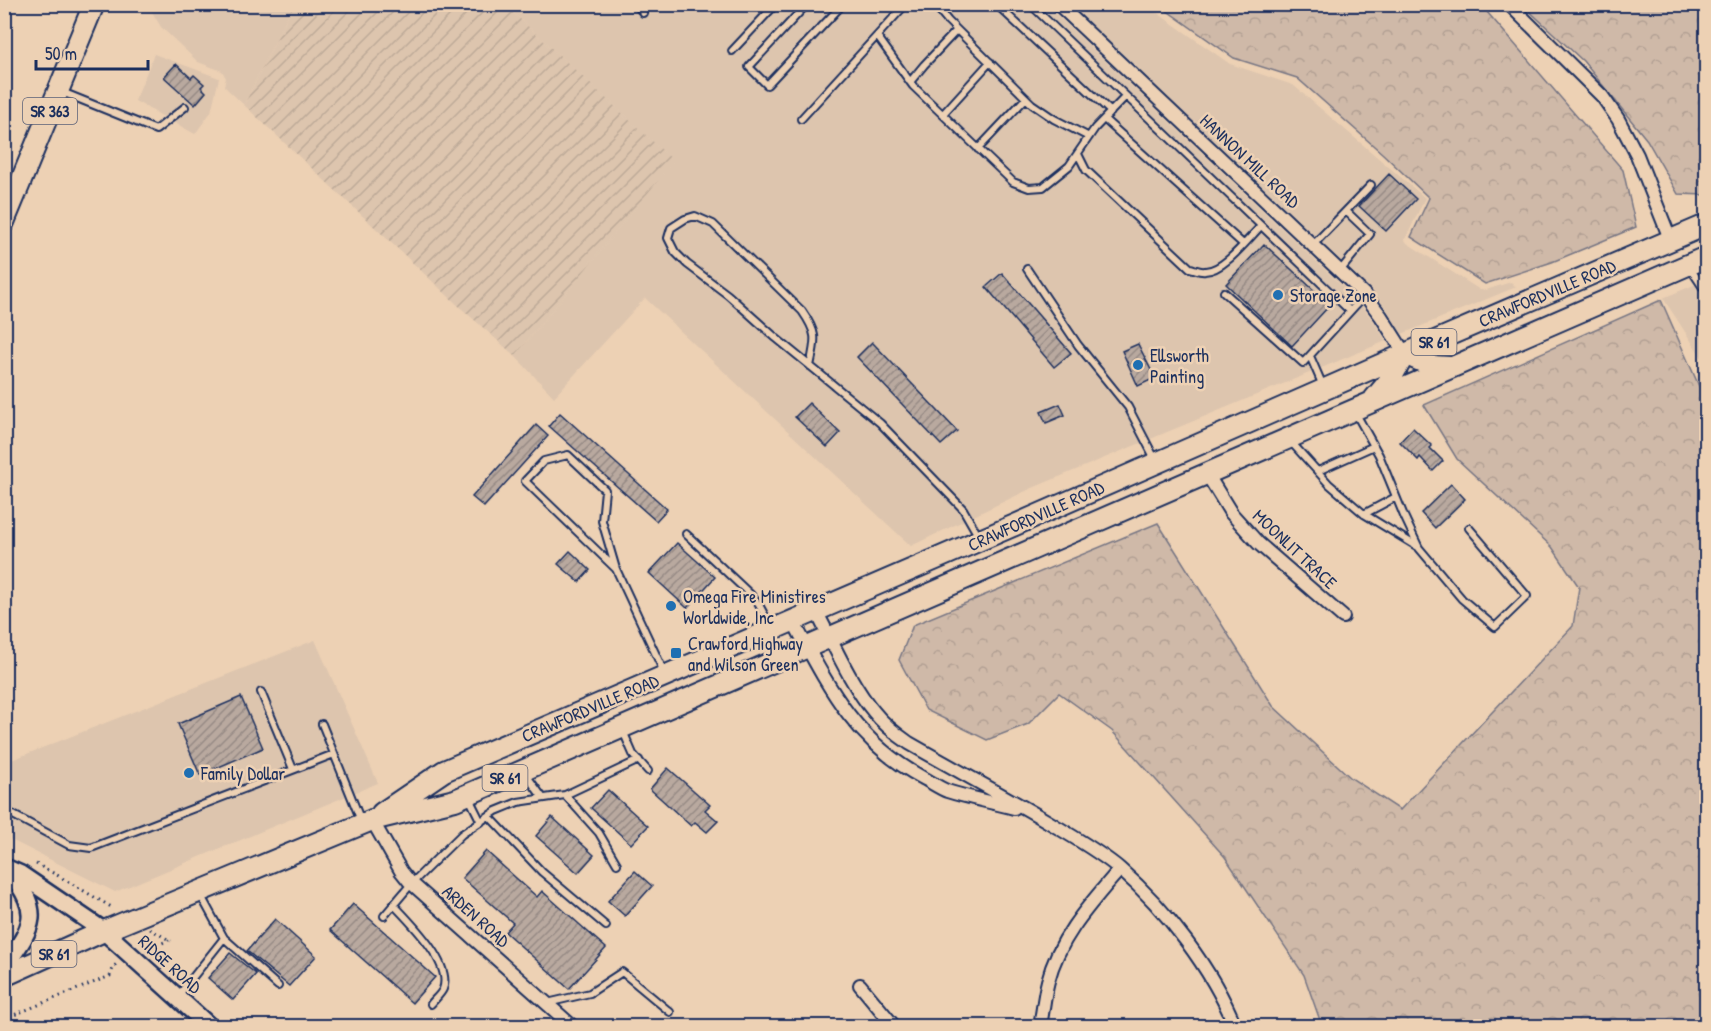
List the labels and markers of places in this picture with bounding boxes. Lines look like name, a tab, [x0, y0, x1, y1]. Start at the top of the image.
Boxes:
place label: Storage Zone	[1290, 283, 1377, 308]
marker: Storage Zone	[1271, 288, 1285, 302]
place label: Ellsworth Painting	[1150, 343, 1209, 389]
marker: Ellsworth Painting	[1131, 358, 1145, 372]
place label: Omega Fire Ministires Worldwide, Inc	[683, 584, 826, 630]
marker: Omega Fire Ministires Worldwide, Inc	[664, 599, 678, 613]
place label: Crawford Highway and Wilson Green	[688, 631, 803, 677]
marker: Crawford Highway and Wilson Green	[669, 646, 683, 660]
place label: Family Dollar	[200, 761, 285, 786]
marker: Family Dollar	[182, 766, 196, 780]

